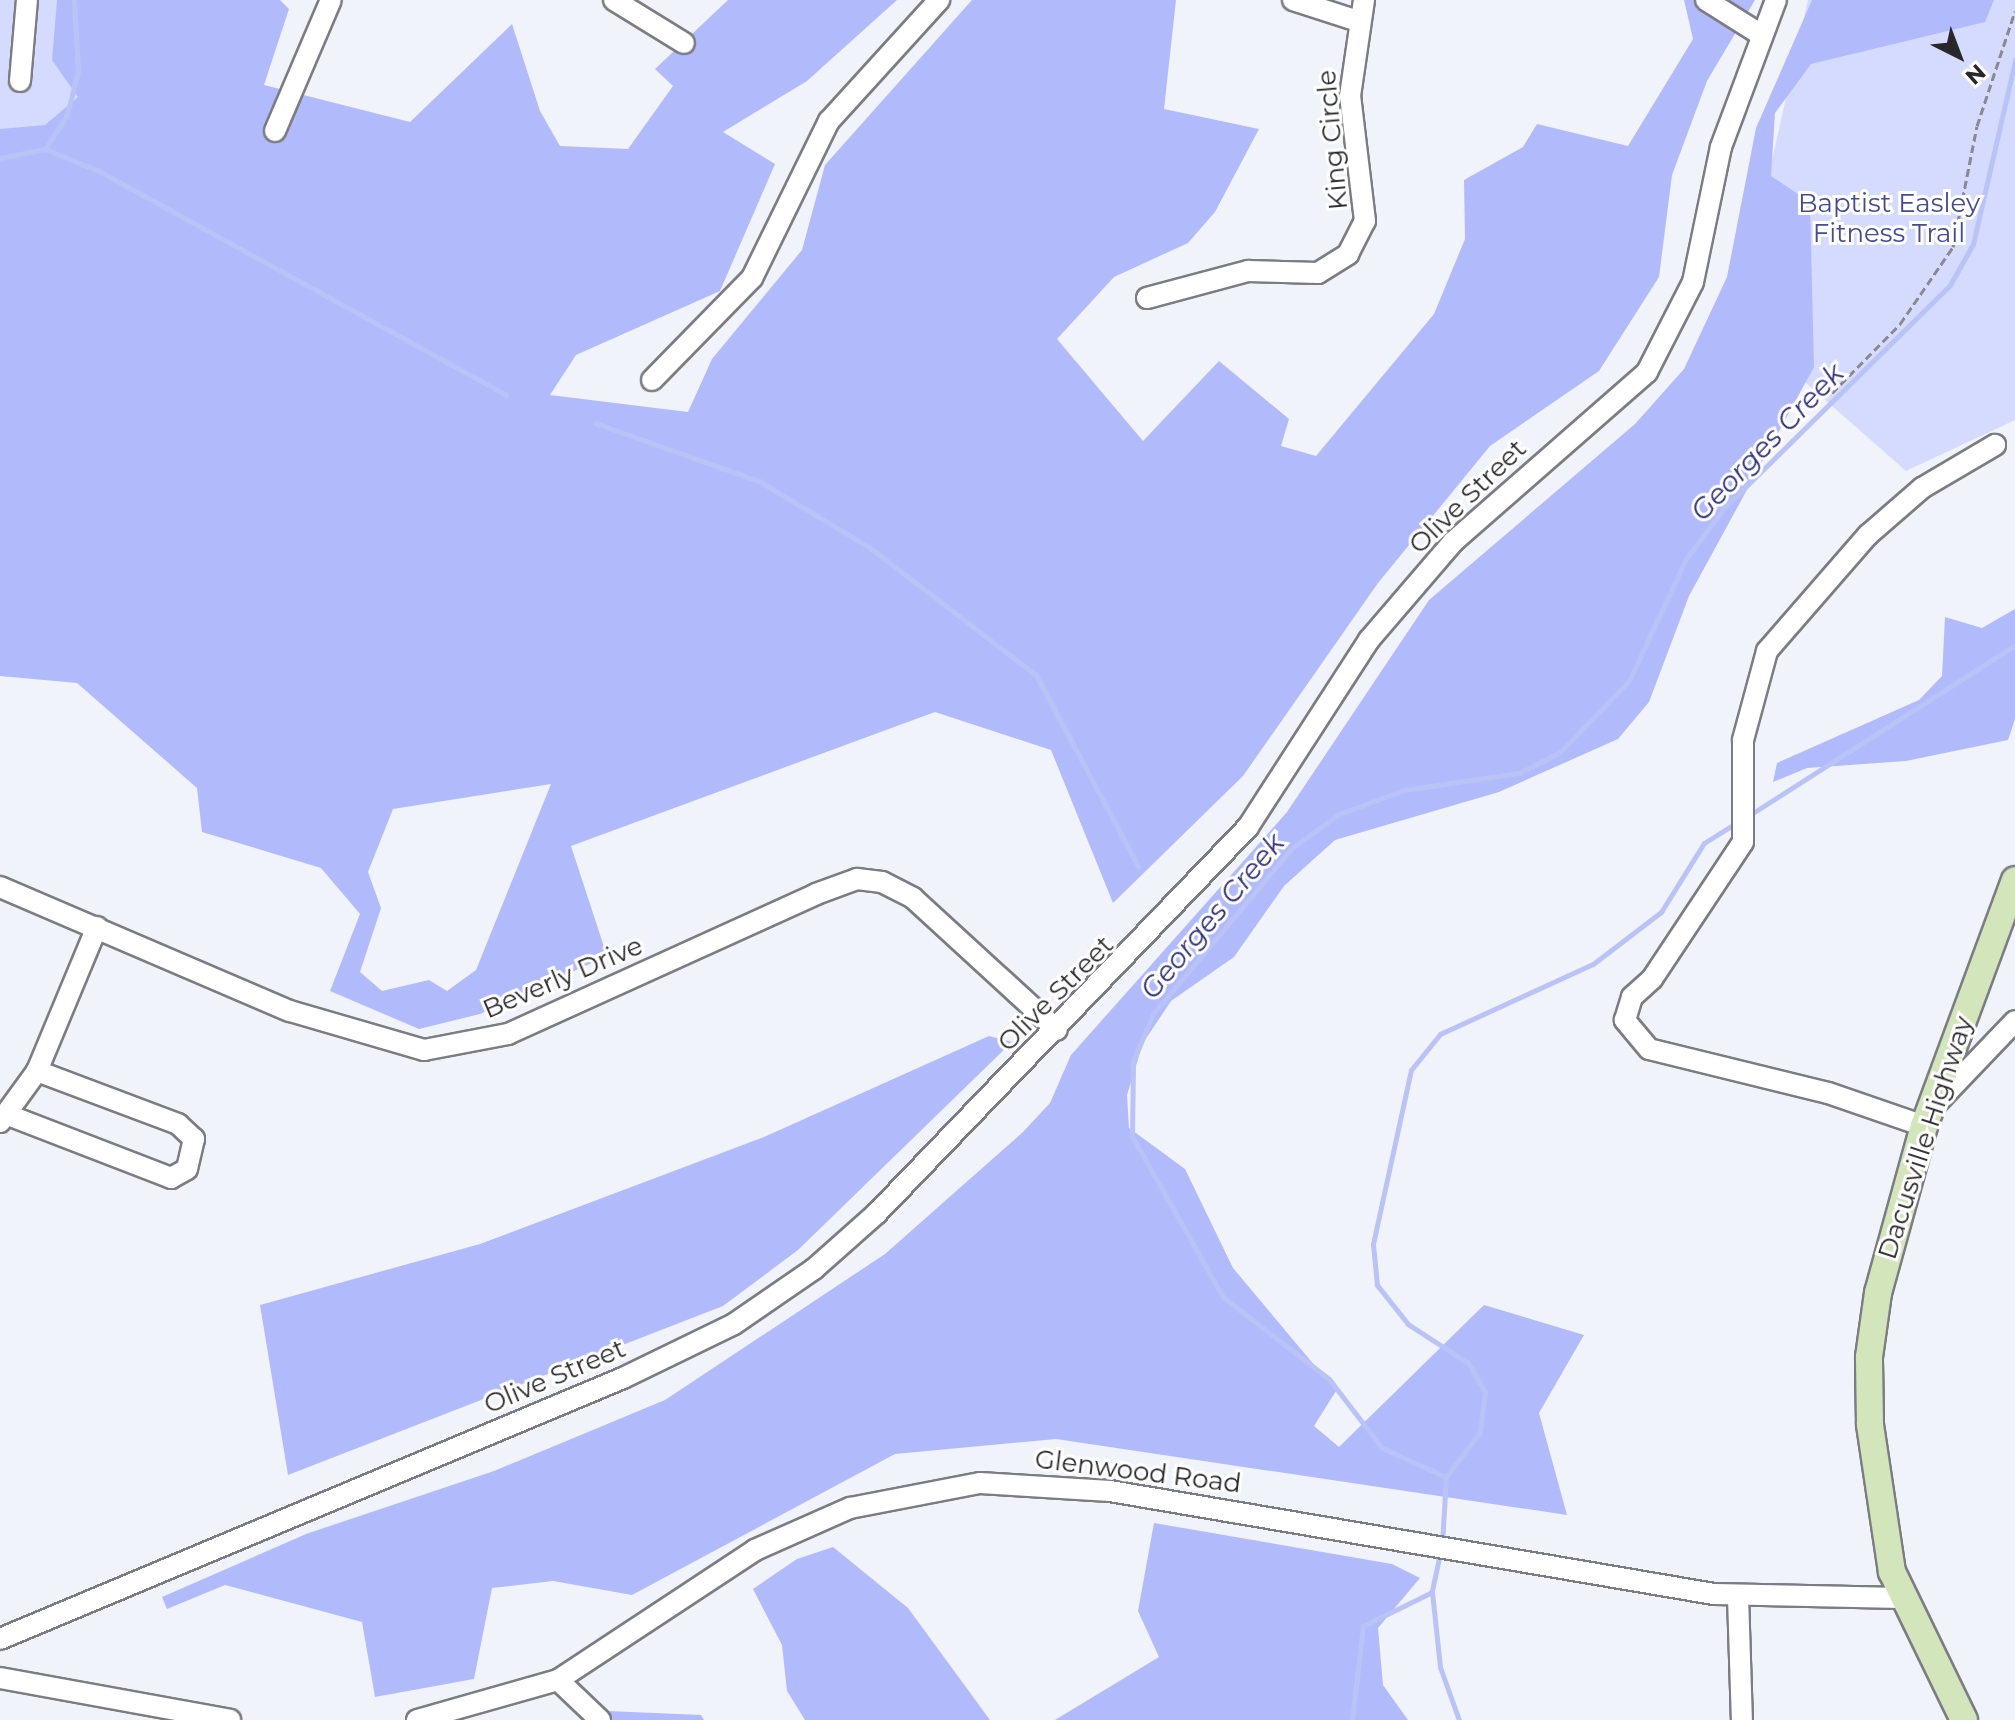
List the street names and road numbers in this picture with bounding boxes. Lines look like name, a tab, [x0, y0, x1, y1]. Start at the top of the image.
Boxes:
street label: King Circle	[1311, 69, 1355, 211]
street label: Olive Street	[1403, 433, 1533, 561]
street label: Beverly Drive	[478, 930, 648, 1026]
street label: Olive Street	[992, 930, 1120, 1058]
street label: Dacusville Highway	[1872, 1013, 1980, 1263]
street label: Olive Street	[480, 1333, 630, 1421]
street label: Glenwood Road	[1033, 1444, 1243, 1500]

